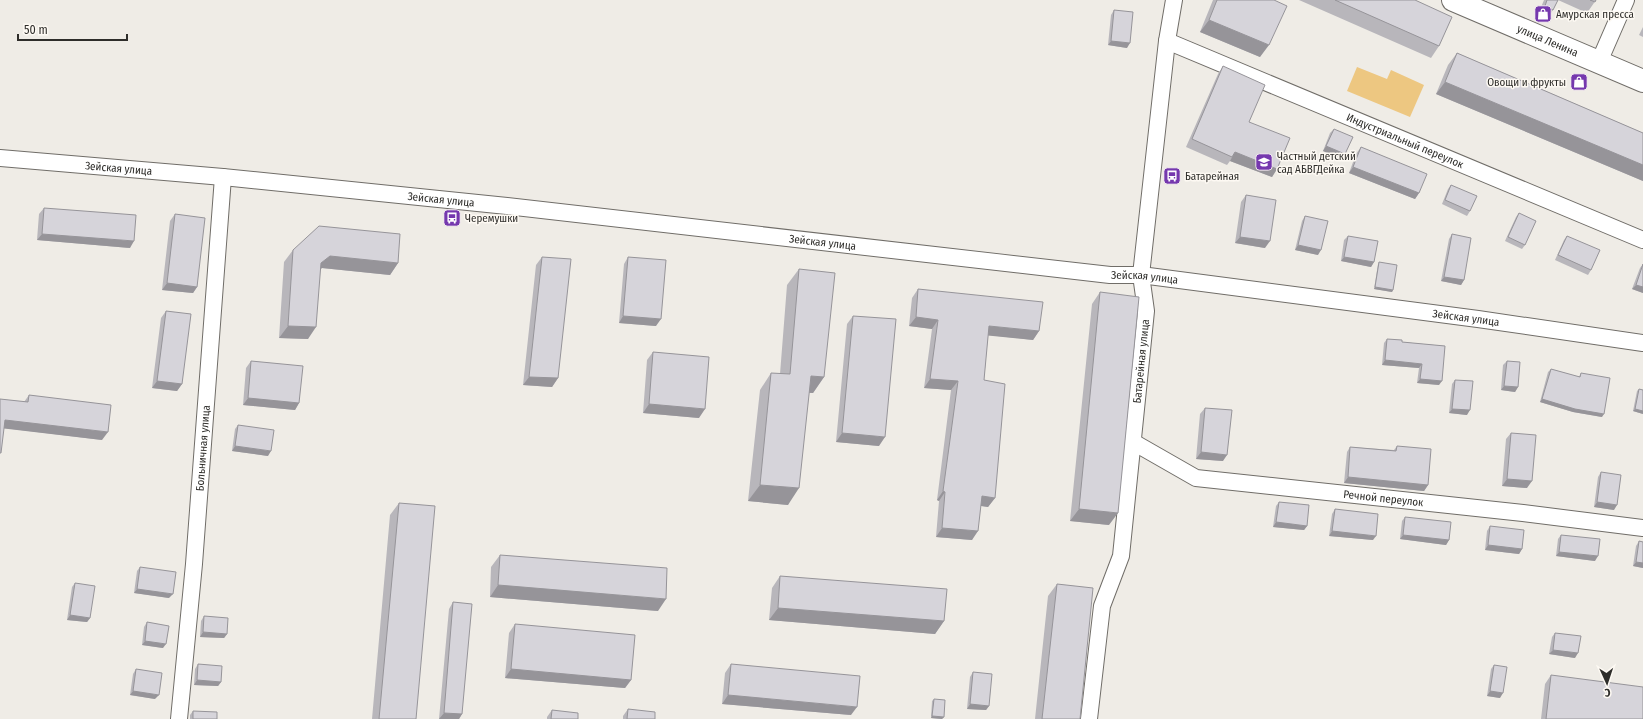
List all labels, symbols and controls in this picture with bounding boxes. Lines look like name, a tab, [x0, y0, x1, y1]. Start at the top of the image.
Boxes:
shop icon: Амурская пресса	[1533, 4, 1553, 24]
place label: Амурская пресса	[1556, 8, 1634, 21]
scale bar	[18, 16, 127, 42]
street label: улица Ленина	[1515, 22, 1580, 59]
text: 50 m	[24, 23, 48, 37]
shop icon: Овощи и фрукты	[1569, 72, 1589, 92]
place label: Овощи и фрукты	[1487, 76, 1566, 89]
street label: Индустриальный переулок	[1345, 110, 1466, 171]
place label: Частный детский сад АБВГДейка	[1277, 150, 1356, 176]
school or university icon: Частный детский сад АБВГДейка	[1254, 152, 1274, 172]
street label: Зейская улица	[84, 159, 153, 177]
bus stop icon: Батарейная	[1162, 166, 1182, 186]
place label: Батарейная	[1185, 170, 1239, 183]
street label: Зейская улица	[407, 189, 475, 209]
bus stop icon: Черемушки	[442, 208, 462, 228]
place label: Черемушки	[465, 212, 518, 225]
street label: Зейская улица	[788, 232, 857, 252]
street label: Зейская улица	[1111, 269, 1179, 286]
street label: Зейская улица	[1432, 307, 1500, 329]
street label: Батарейная улица	[1130, 319, 1152, 404]
street label: Больничная улица	[193, 404, 212, 492]
street label: Речной переулок	[1343, 487, 1425, 509]
north arrow	[1587, 663, 1627, 703]
text: С	[1604, 686, 1611, 699]

